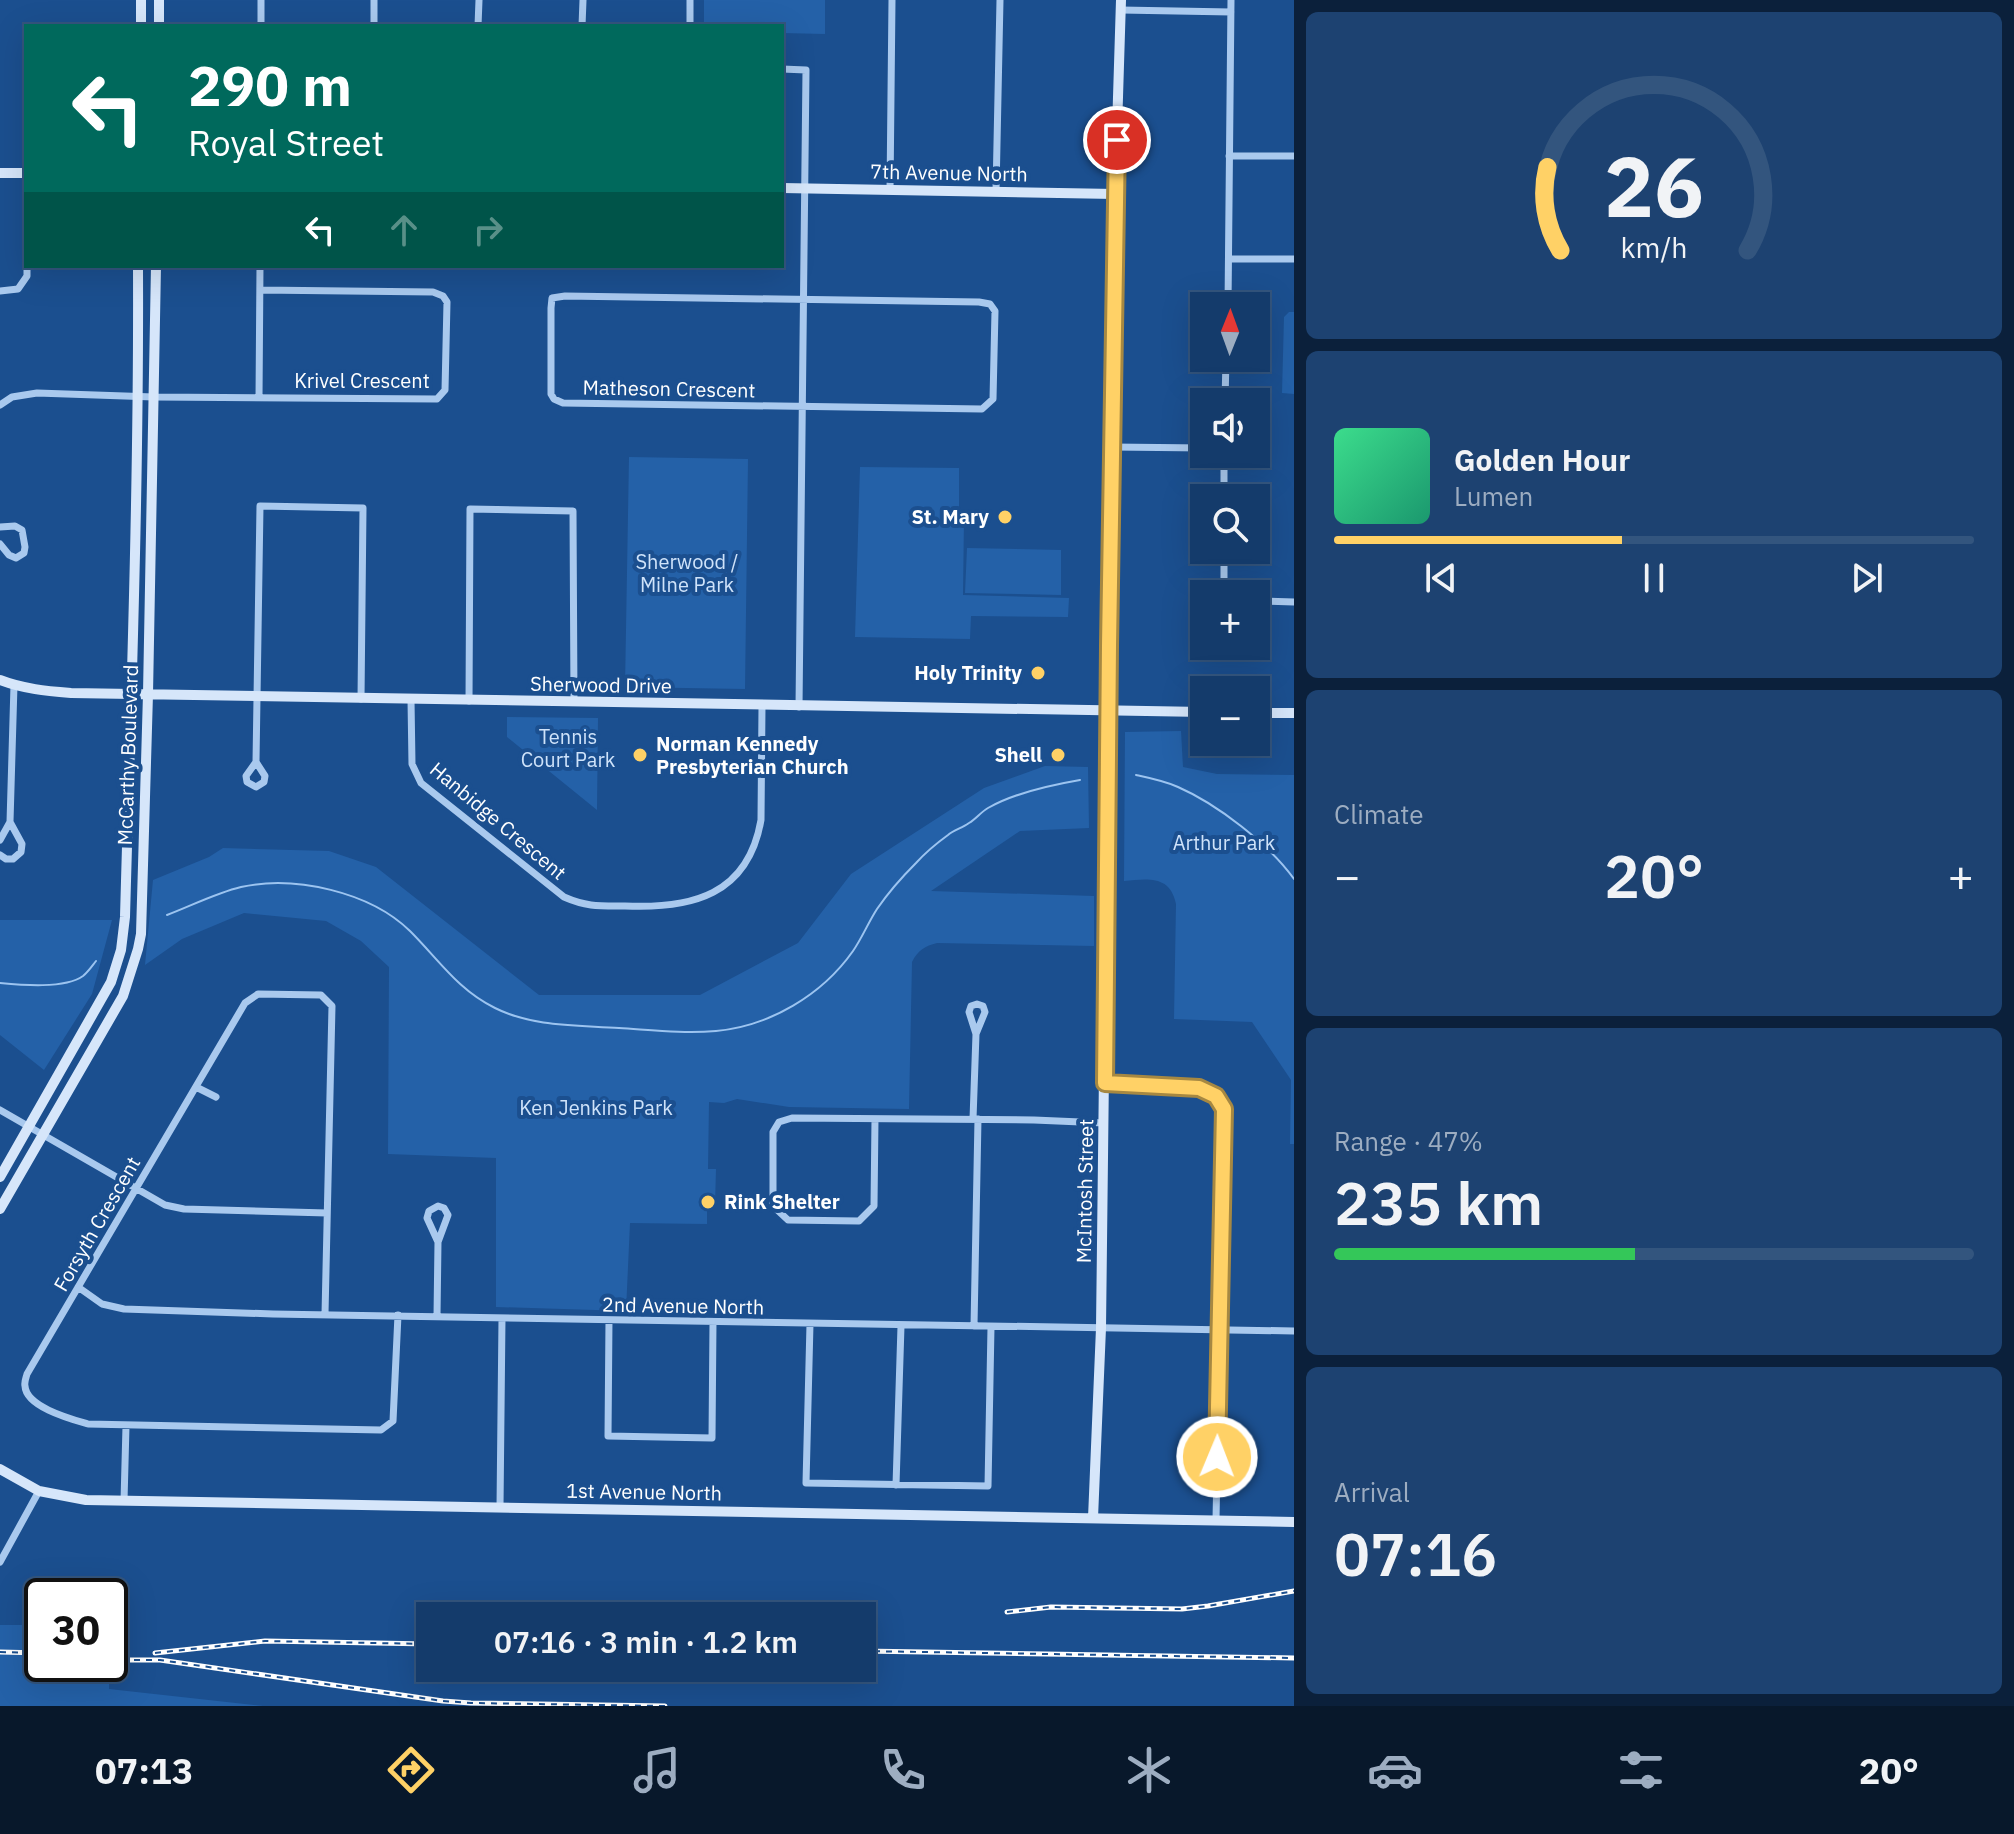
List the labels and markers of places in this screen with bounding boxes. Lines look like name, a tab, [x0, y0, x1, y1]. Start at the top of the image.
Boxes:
pin	[1083, 106, 1151, 174]
place label: St. Mary	[911, 503, 989, 530]
marker: St. Mary	[996, 508, 1014, 526]
place label: Holy Trinity	[914, 659, 1022, 686]
marker: Holy Trinity	[1029, 664, 1047, 682]
place label: Norman Kennedy Presbyterian Church	[656, 730, 849, 780]
place label: Shell	[994, 741, 1042, 768]
marker: Norman Kennedy Presbyterian Church	[631, 746, 649, 764]
marker: Shell	[1049, 746, 1067, 764]
place label: Rink Shelter	[724, 1188, 840, 1215]
marker: Rink Shelter	[699, 1193, 717, 1211]

